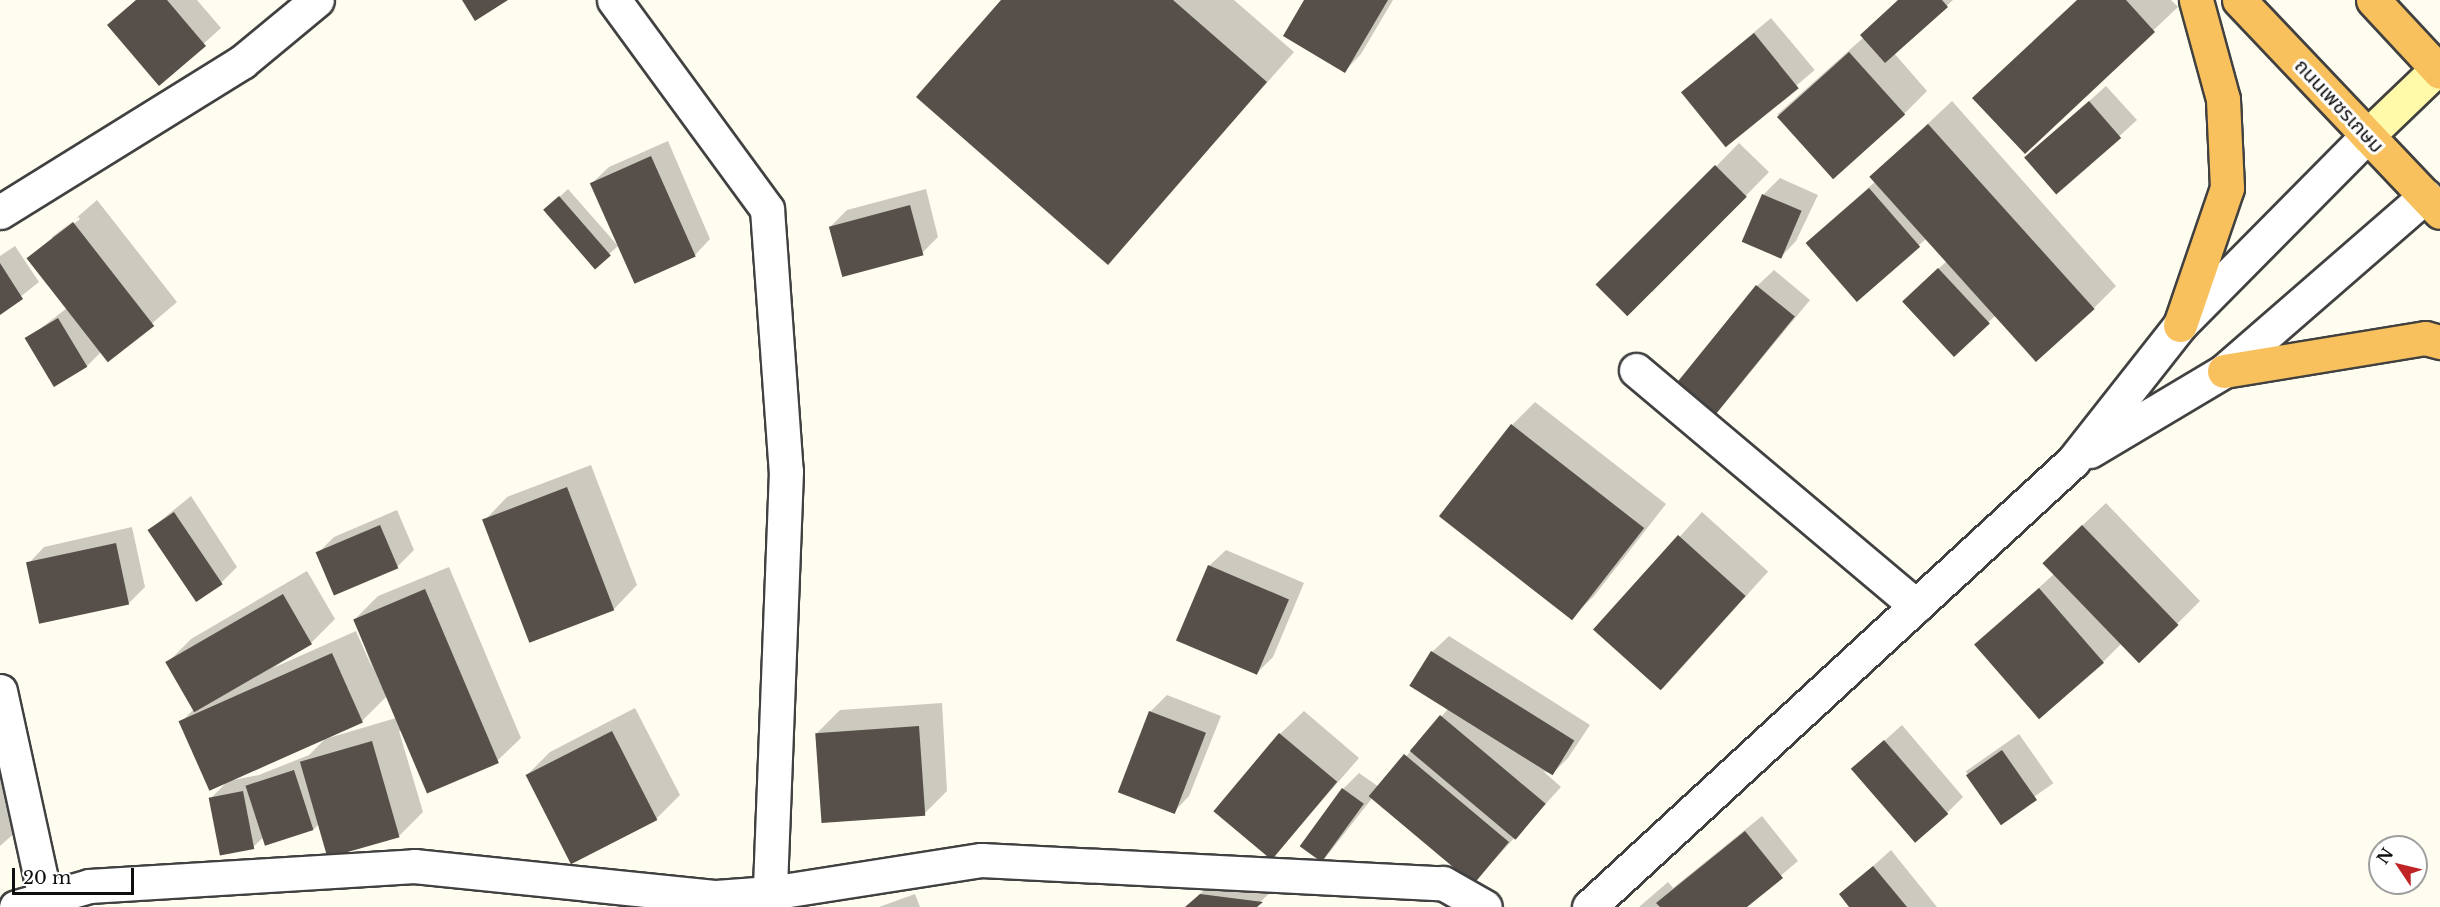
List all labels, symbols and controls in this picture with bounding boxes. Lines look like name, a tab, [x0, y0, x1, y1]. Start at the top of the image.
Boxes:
street label: ถนนเพชรเกษม	[2289, 54, 2389, 158]
north arrow	[2368, 835, 2428, 895]
text: N	[2372, 844, 2397, 868]
scale bar	[15, 856, 136, 894]
text: 20 m	[23, 867, 71, 889]

